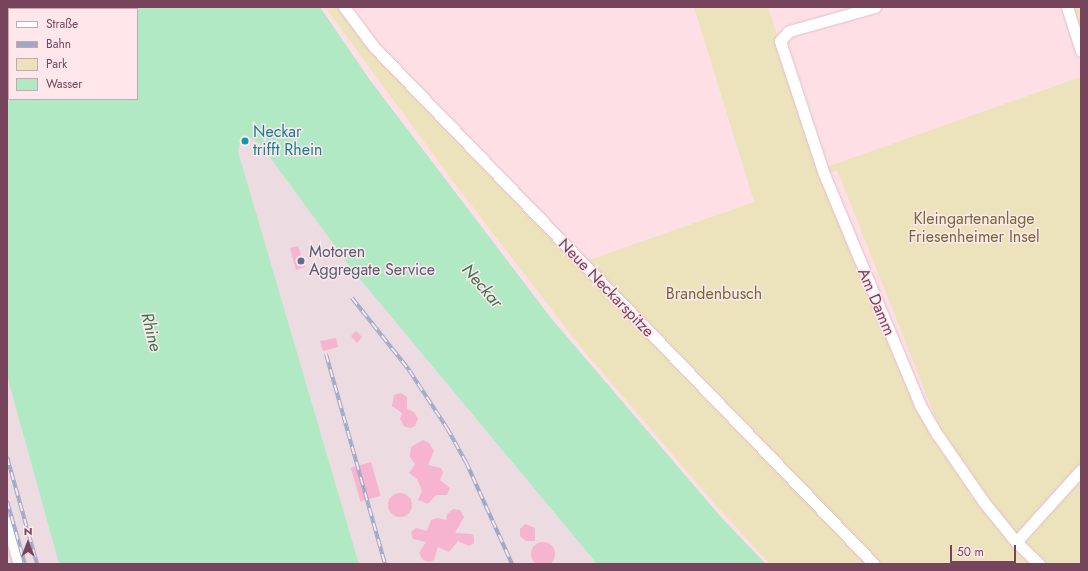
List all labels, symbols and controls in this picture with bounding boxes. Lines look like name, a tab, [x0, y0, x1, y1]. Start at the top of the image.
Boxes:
legend	[8, 8, 138, 100]
text: Straße	[46, 15, 78, 33]
text: Bahn	[46, 35, 71, 53]
text: Park	[46, 55, 67, 73]
text: Wasser	[46, 75, 82, 93]
place label: Neckar trifft Rhein	[253, 122, 322, 160]
marker: Neckar trifft Rhein	[240, 136, 250, 146]
park label: Kleingartenanlage Friesenheimer Insel	[908, 209, 1040, 247]
street label: Neue Neckarspitze	[554, 235, 658, 341]
place label: Motoren Aggregate Service	[309, 242, 435, 280]
marker: Motoren Aggregate Service	[296, 256, 306, 266]
water label: Neckar	[457, 260, 507, 312]
street label: Am Damm	[853, 265, 899, 339]
park label: Brandenbusch	[666, 284, 762, 304]
water label: Rhine	[136, 310, 166, 354]
north arrow	[8, 523, 48, 563]
text: N	[24, 523, 32, 539]
scale bar	[952, 537, 1018, 563]
text: 50 m	[957, 543, 984, 561]

